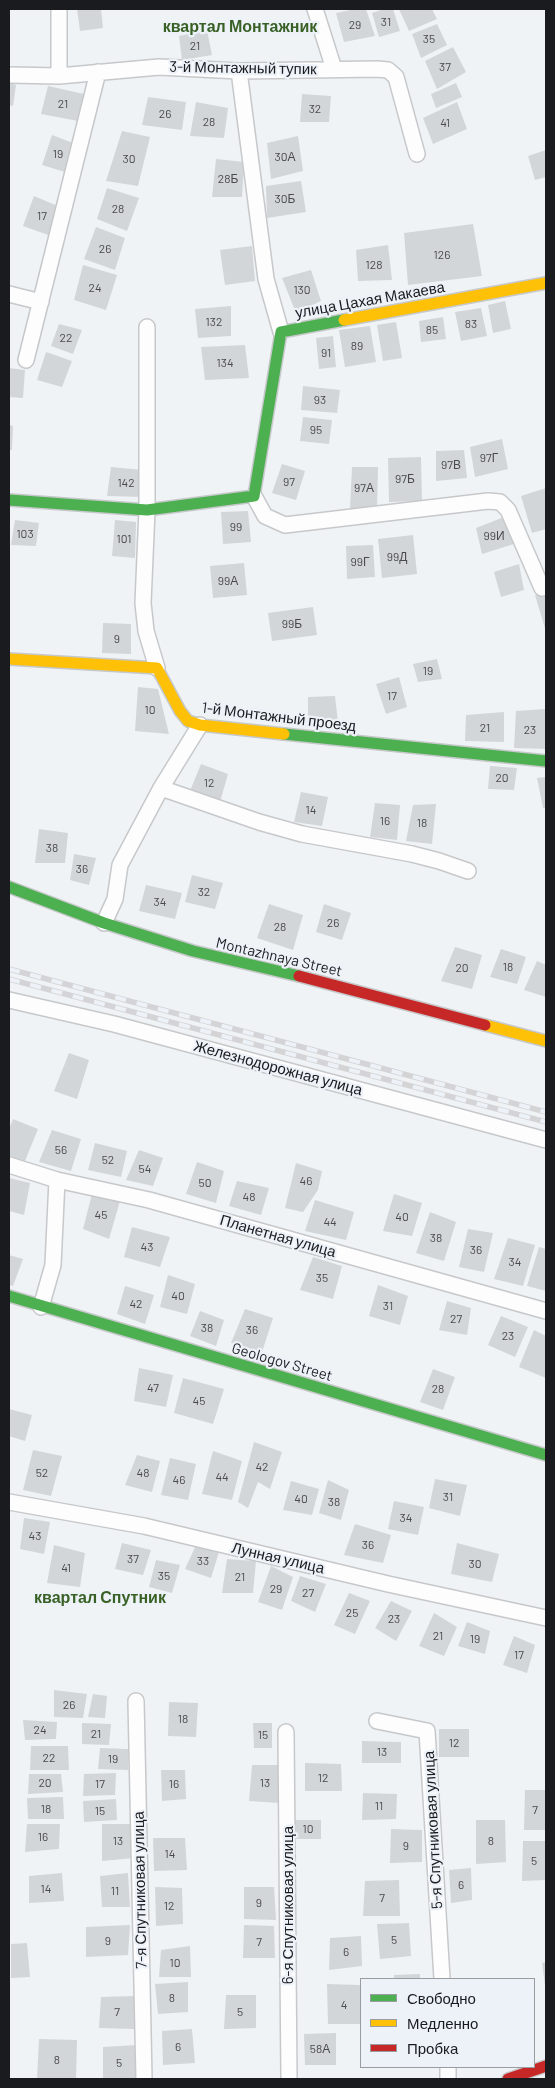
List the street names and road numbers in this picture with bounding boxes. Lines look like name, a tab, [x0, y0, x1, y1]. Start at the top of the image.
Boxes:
street label: 3-й Монтажный тупик	[169, 58, 317, 78]
street label: улица Цахая Макаева	[294, 278, 446, 322]
street label: 1-й Монтажный проезд	[201, 699, 357, 735]
street label: Montazhnaya Street	[214, 934, 344, 980]
street label: Железнодорожная улица	[192, 1037, 364, 1099]
street label: Планетная улица	[218, 1211, 338, 1261]
street label: Geologov Street	[230, 1339, 334, 1385]
street label: Лунная улица	[230, 1539, 326, 1577]
street label: 5-я Спутниковая улица	[420, 1750, 446, 1910]
street label: 7-я Спутниковая улица	[130, 1811, 150, 1969]
street label: 6-я Спутниковая улица	[279, 1826, 297, 1984]

